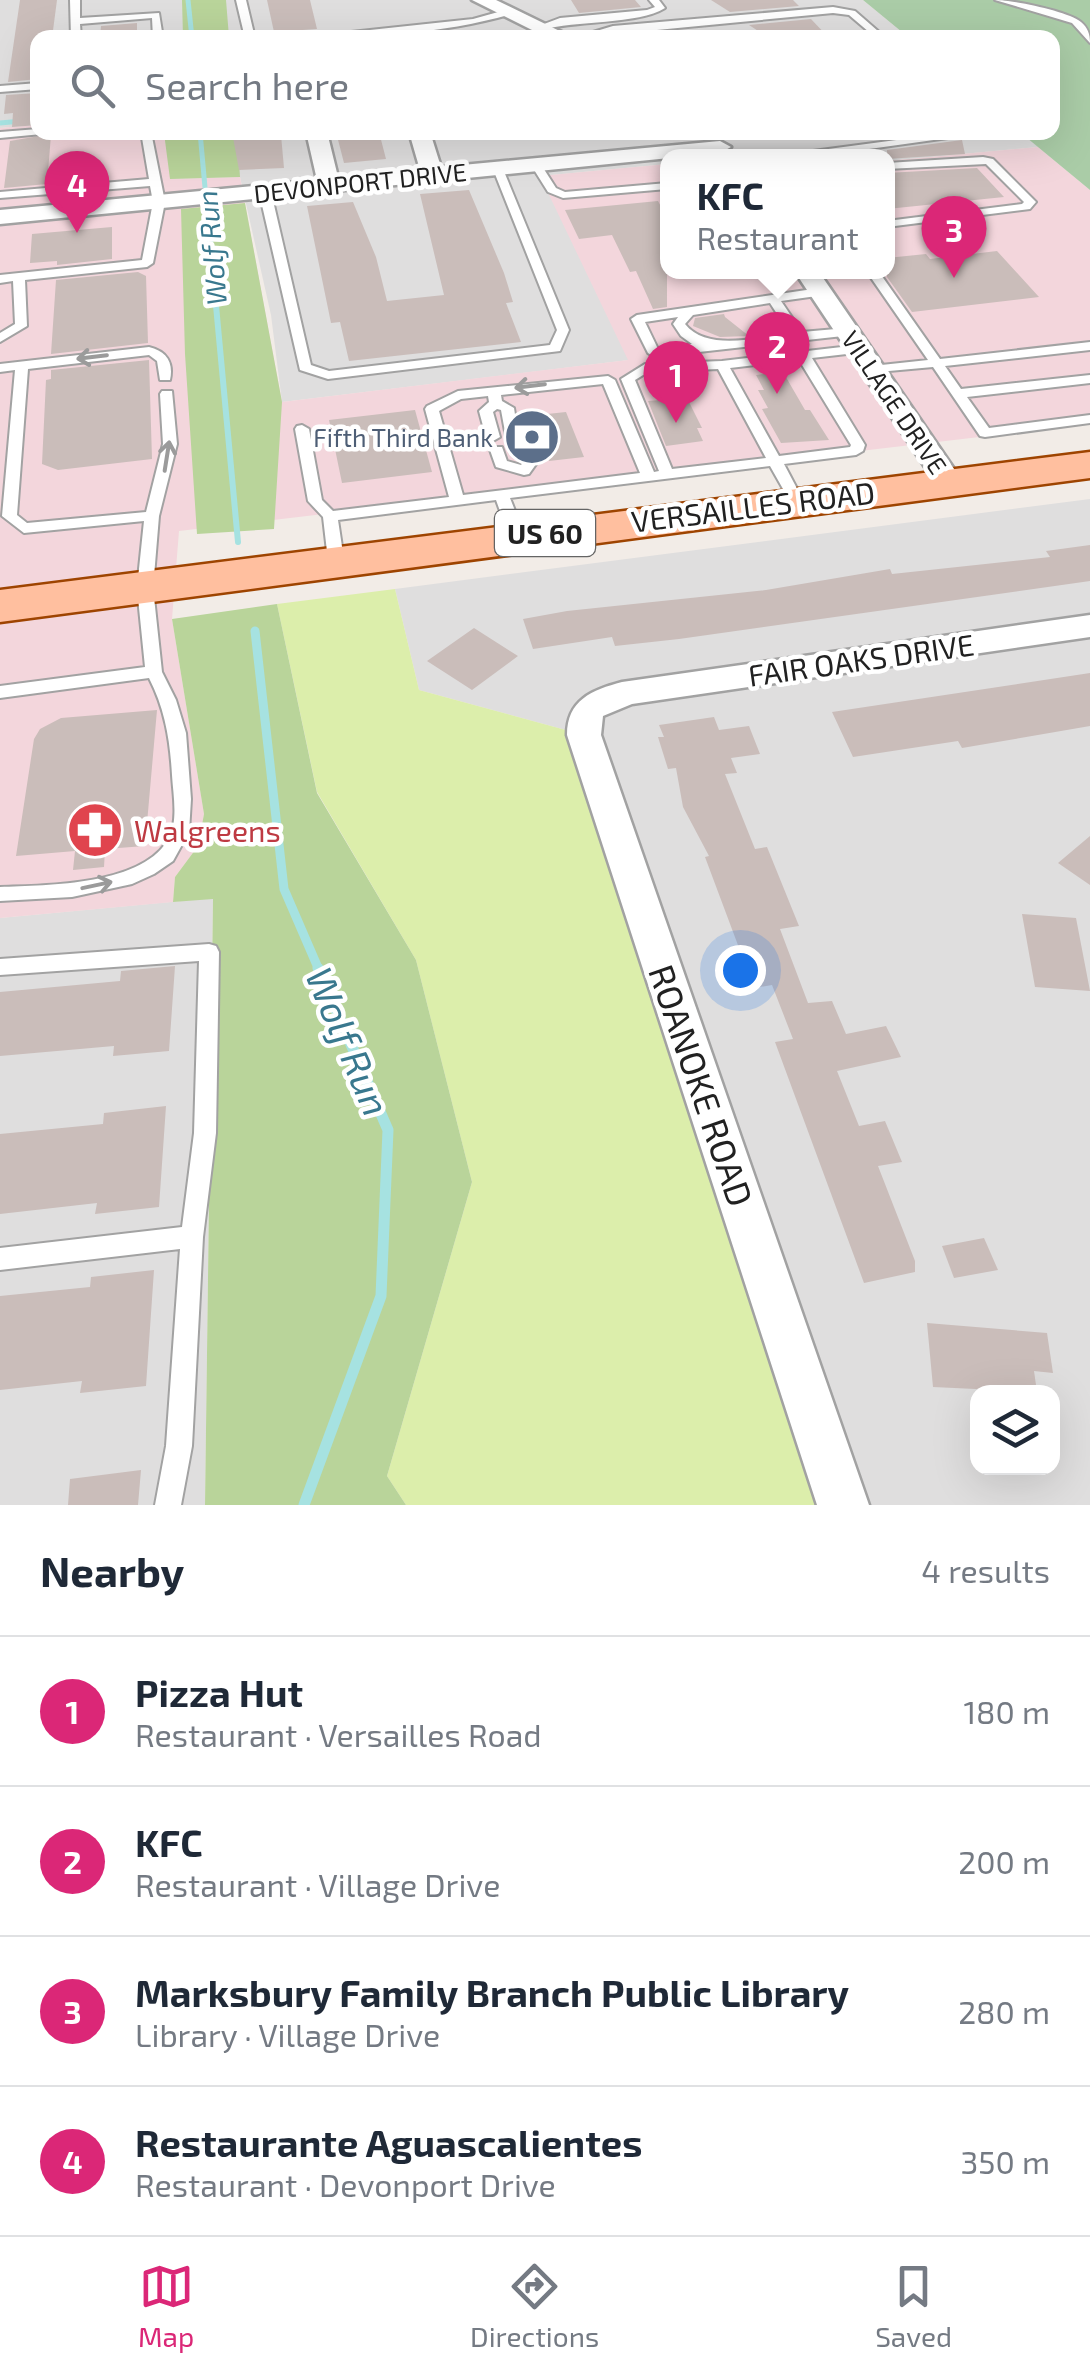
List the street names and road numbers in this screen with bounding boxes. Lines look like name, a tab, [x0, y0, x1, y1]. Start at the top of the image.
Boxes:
street label: DEVONPORT DRIVE	[252, 156, 468, 208]
street label: VILLAGE DRIVE	[836, 325, 954, 479]
street label: VERSAILLES ROAD	[629, 473, 877, 539]
road number: US 60	[495, 510, 595, 556]
street label: FAIR OAKS DRIVE	[746, 625, 976, 693]
street label: ROANOKE ROAD	[641, 959, 763, 1211]

